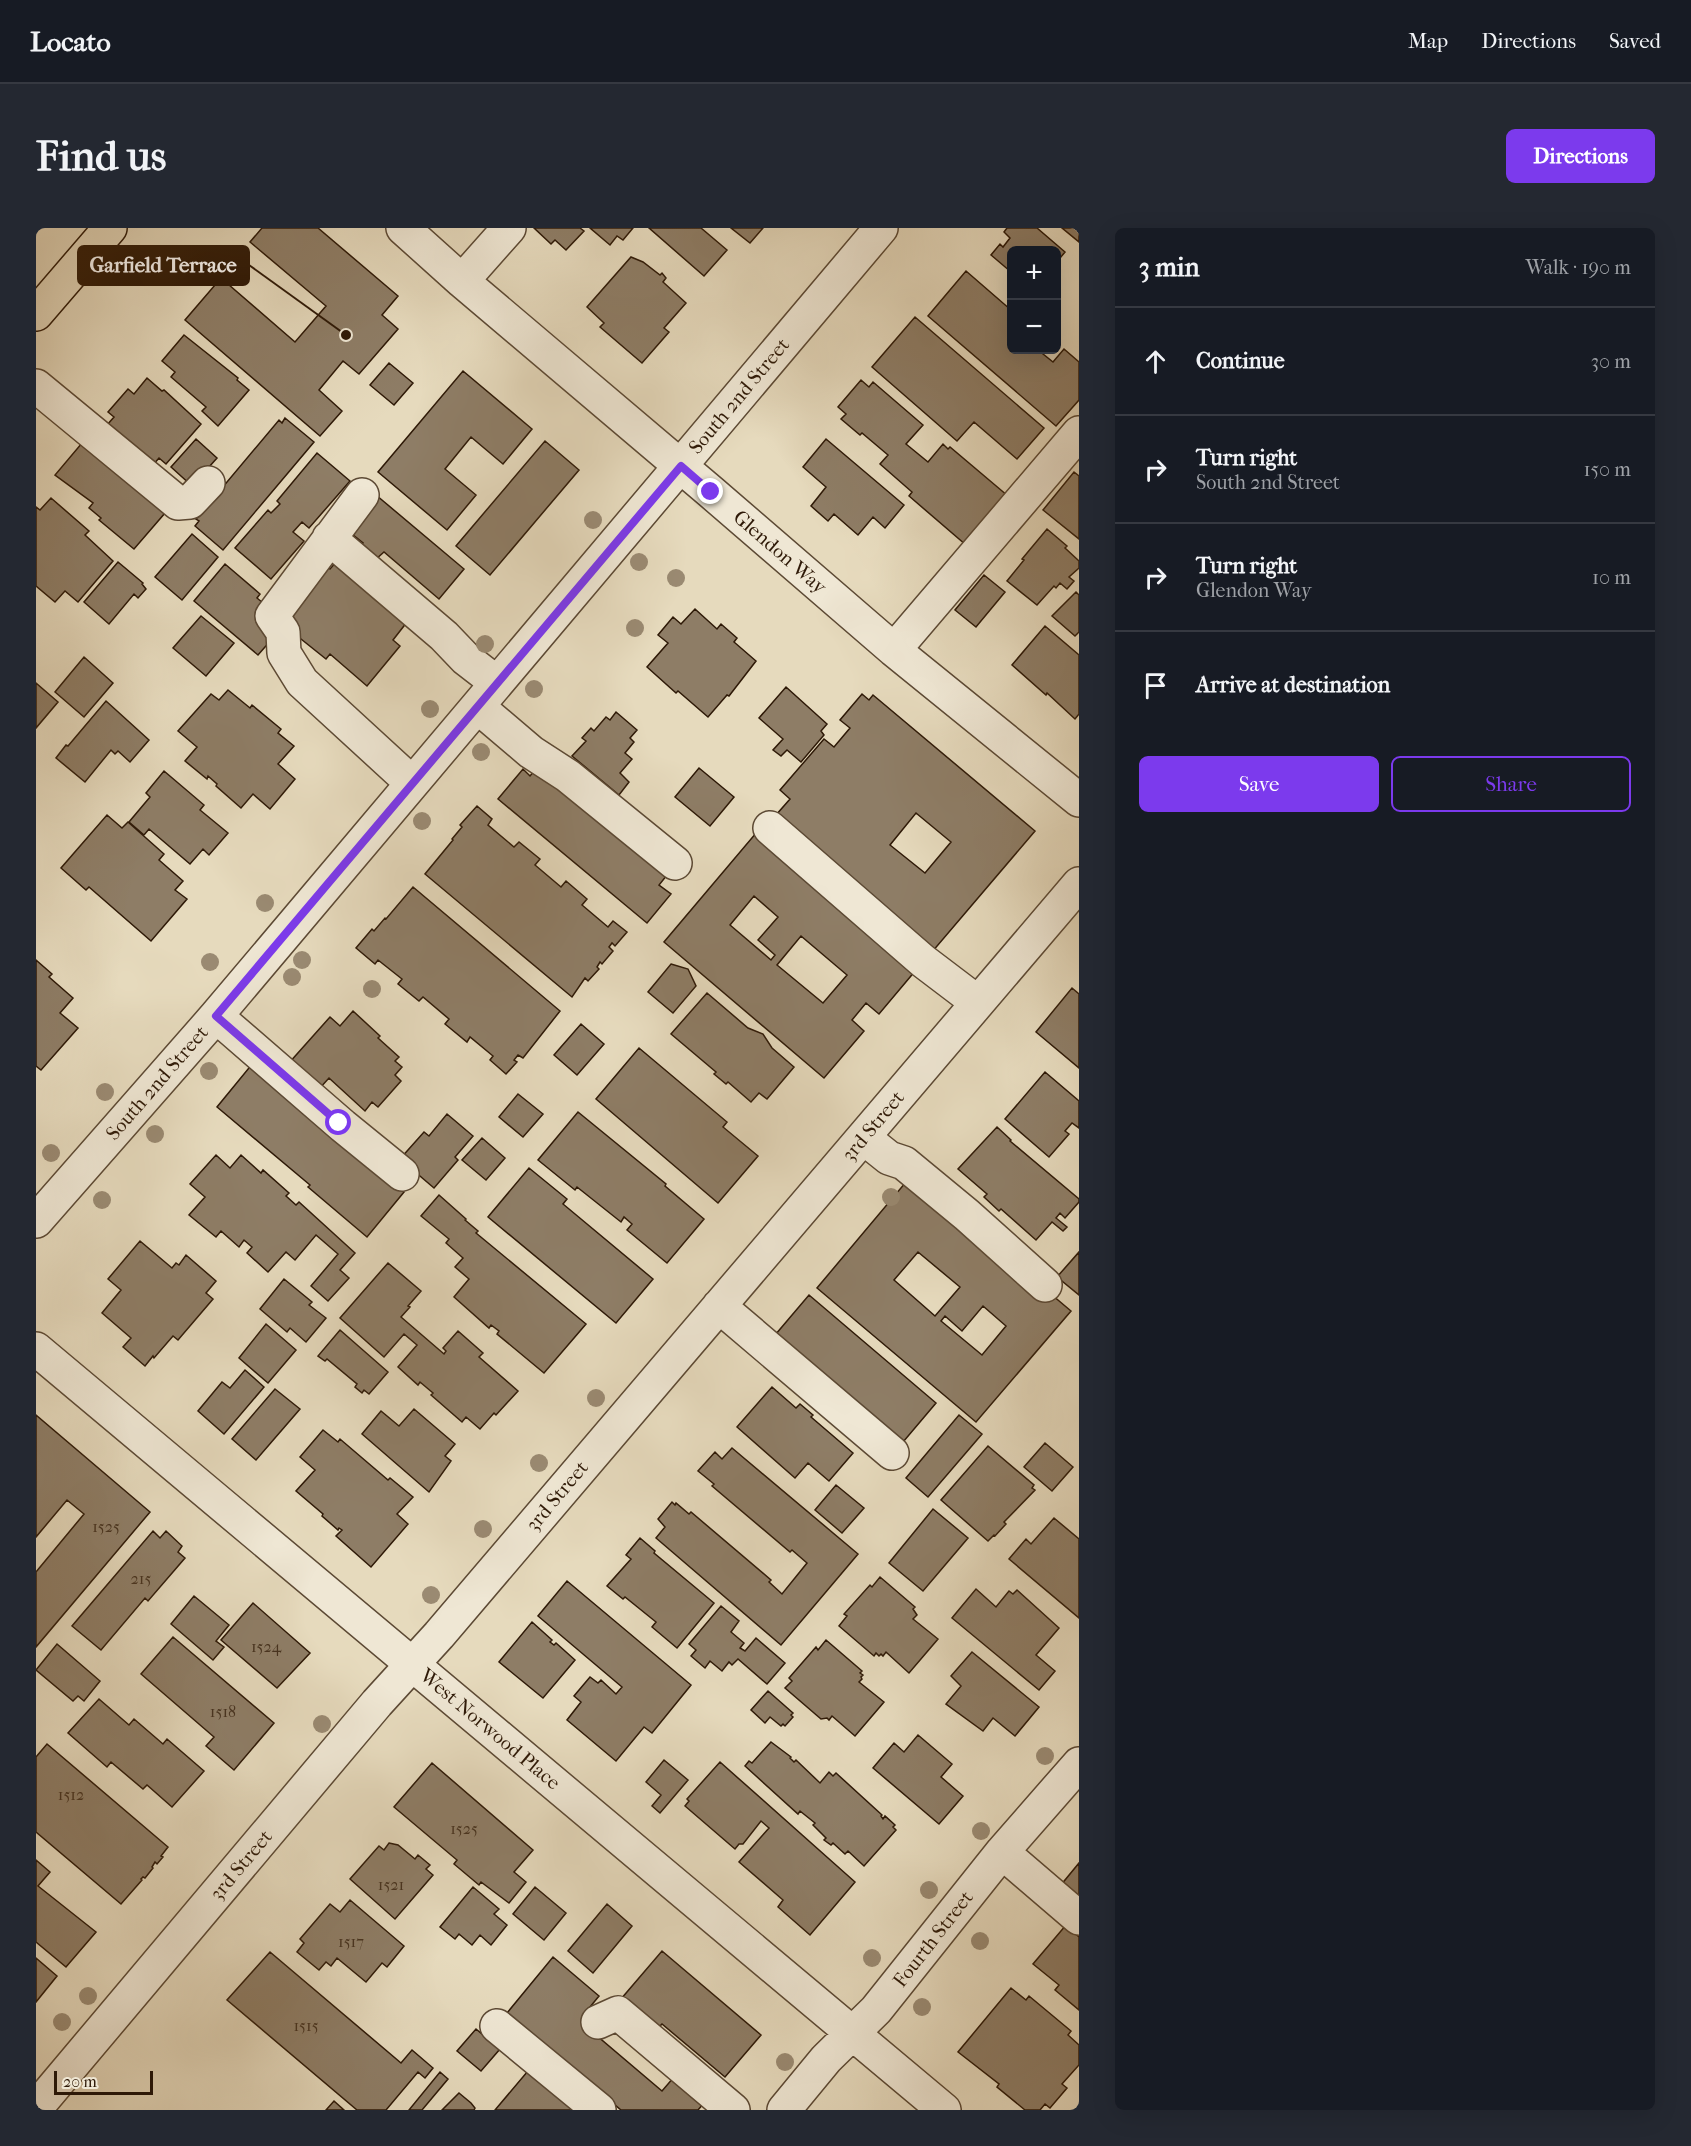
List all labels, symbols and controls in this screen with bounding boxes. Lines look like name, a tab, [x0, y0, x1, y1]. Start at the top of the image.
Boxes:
text: Locato	[30, 25, 111, 58]
text: Map	[1408, 29, 1448, 53]
text: Directions	[1481, 29, 1576, 53]
text: Saved	[1609, 29, 1661, 53]
button: Directions	[1506, 129, 1655, 183]
text: Find us	[36, 132, 166, 181]
callout: Garfield Terrace	[78, 246, 249, 285]
map controls	[1007, 246, 1061, 354]
button: +	[1007, 246, 1061, 300]
text: 3 min	[1139, 252, 1200, 283]
text: Garfield Terrace	[89, 253, 237, 277]
text: Walk · 190 m	[1525, 256, 1631, 279]
button: −	[1007, 300, 1061, 354]
street label: South 2nd Street	[684, 333, 794, 459]
icon: ahead	[1139, 345, 1172, 378]
text: Continue	[1196, 348, 1285, 374]
text: 30 m	[1591, 350, 1631, 373]
text: Turn right	[1196, 445, 1297, 471]
icon: right	[1139, 453, 1172, 486]
text: 150 m	[1583, 458, 1631, 481]
text: South 2nd Street	[1196, 471, 1340, 494]
route end	[697, 478, 723, 504]
street label: Glendon Way	[729, 505, 832, 599]
text: Turn right	[1196, 553, 1297, 579]
icon: right	[1139, 561, 1172, 594]
text: 10 m	[1592, 566, 1631, 589]
text: Glendon Way	[1196, 579, 1312, 602]
icon: arrive	[1139, 669, 1172, 702]
text: Arrive at destination	[1196, 672, 1390, 698]
button: Save	[1139, 756, 1379, 812]
button: Share	[1391, 756, 1631, 812]
street label: South 2nd Street	[101, 1021, 213, 1145]
street label: 3rd Street	[837, 1086, 909, 1166]
route start	[325, 1109, 351, 1135]
street label: 3rd Street	[521, 1456, 593, 1536]
house number: 1525	[92, 1517, 120, 1536]
house number: 215	[131, 1569, 151, 1588]
house number: 1524	[251, 1637, 282, 1656]
street label: West Norwood Place	[414, 1663, 565, 1794]
house number: 1518	[210, 1702, 236, 1721]
house number: 1512	[58, 1785, 84, 1804]
house number: 1525	[450, 1819, 478, 1838]
street label: 3rd Street	[205, 1825, 277, 1905]
house number: 1521	[378, 1875, 404, 1894]
street label: Fourth Street	[888, 1886, 978, 1992]
house number: 1517	[338, 1932, 364, 1951]
house number: 1515	[293, 2016, 319, 2035]
scale bar	[54, 2068, 153, 2096]
text: 20 m	[63, 2072, 97, 2091]

